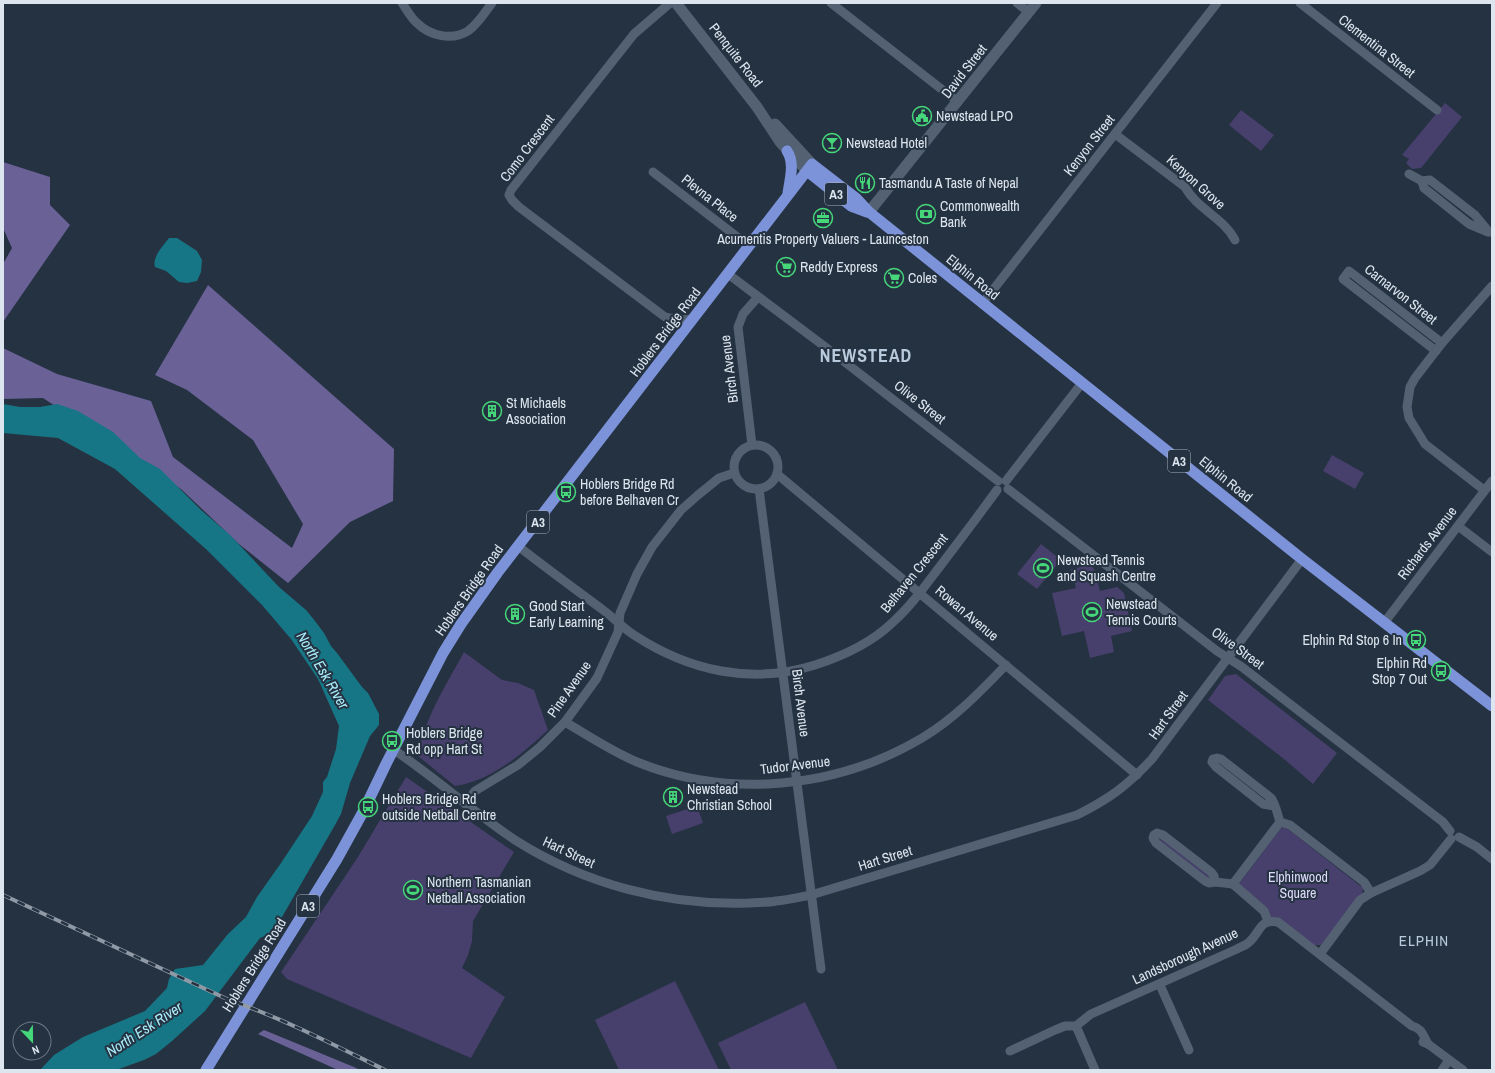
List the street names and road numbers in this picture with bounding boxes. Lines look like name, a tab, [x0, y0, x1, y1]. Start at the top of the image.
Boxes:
street label: Clementina Street	[1335, 10, 1419, 82]
street label: Penquite Road	[705, 19, 767, 91]
street label: David Street	[937, 40, 991, 102]
street label: Como Crescent	[496, 111, 558, 185]
street label: Kenyon Street	[1060, 111, 1118, 179]
street label: Kenyon Grove	[1163, 151, 1229, 213]
street label: Plevna Place	[678, 170, 742, 226]
road number: A3	[825, 183, 847, 205]
street label: Elphin Road	[943, 250, 1003, 304]
street label: Carnarvon Street	[1361, 260, 1441, 328]
street label: Hoblers Bridge Road	[626, 284, 704, 380]
street label: Birch Avenue	[716, 334, 742, 404]
street label: Olive Street	[891, 376, 949, 428]
road number: A3	[1168, 450, 1190, 472]
street label: Elphin Road	[1196, 452, 1256, 506]
street label: Richards Avenue	[1394, 503, 1460, 583]
road number: A3	[527, 511, 549, 533]
street label: Belhaven Crescent	[876, 530, 952, 616]
street label: Hoblers Bridge Road	[431, 541, 507, 639]
street label: Rowan Avenue	[932, 581, 1002, 645]
street label: Olive Street	[1208, 623, 1268, 673]
street label: Pine Avenue	[543, 657, 595, 721]
street label: Birch Avenue	[788, 668, 814, 738]
street label: Hart Street	[1144, 687, 1192, 743]
street label: Tudor Avenue	[759, 752, 831, 778]
street label: Hart Street	[540, 832, 598, 872]
street label: Hart Street	[856, 841, 914, 875]
road number: A3	[297, 895, 319, 917]
street label: Hoblers Bridge Road	[218, 915, 290, 1015]
street label: Landsborough Avenue	[1129, 924, 1241, 988]

